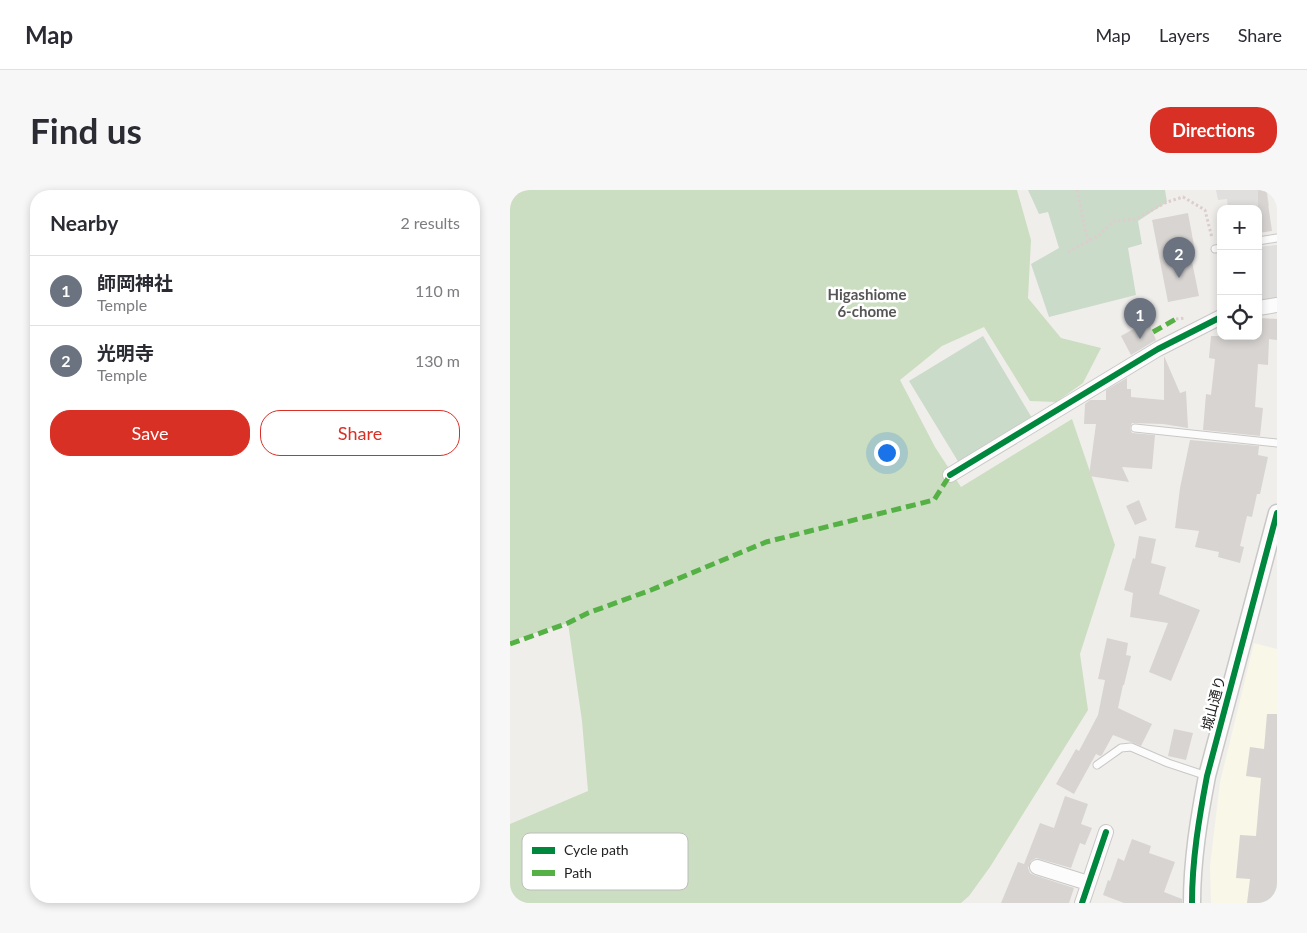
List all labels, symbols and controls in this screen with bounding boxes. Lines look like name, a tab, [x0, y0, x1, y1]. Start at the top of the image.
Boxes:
text: Map	[25, 20, 73, 49]
text: Map	[1095, 24, 1131, 46]
text: Layers	[1159, 24, 1210, 46]
text: Share	[1238, 24, 1282, 46]
button: Directions	[1150, 107, 1277, 153]
text: Find us	[30, 109, 142, 151]
map controls	[1217, 205, 1262, 340]
button: +	[1217, 205, 1262, 250]
text: Nearby	[50, 210, 118, 235]
text: 2 results	[400, 213, 460, 232]
pin: 2	[1163, 237, 1195, 278]
button: −	[1217, 250, 1262, 295]
text: 師岡神社	[97, 271, 173, 294]
text: 1	[61, 281, 71, 300]
text: 110 m	[415, 281, 460, 300]
district label: Higashiome 6-chome	[828, 285, 906, 320]
text: Temple	[97, 295, 147, 314]
button: locate	[1217, 295, 1262, 340]
pin: 1	[1124, 298, 1156, 339]
text: 光明寺	[97, 341, 154, 364]
text: 2	[61, 351, 71, 370]
text: 130 m	[415, 351, 460, 370]
text: Temple	[97, 365, 147, 384]
button: Save	[50, 410, 250, 456]
button: Share	[260, 410, 460, 456]
your location	[874, 440, 900, 466]
street label: 城山通り	[1198, 674, 1228, 732]
legend	[522, 833, 688, 890]
text: Cycle path	[564, 841, 629, 858]
text: Path	[564, 864, 592, 881]

